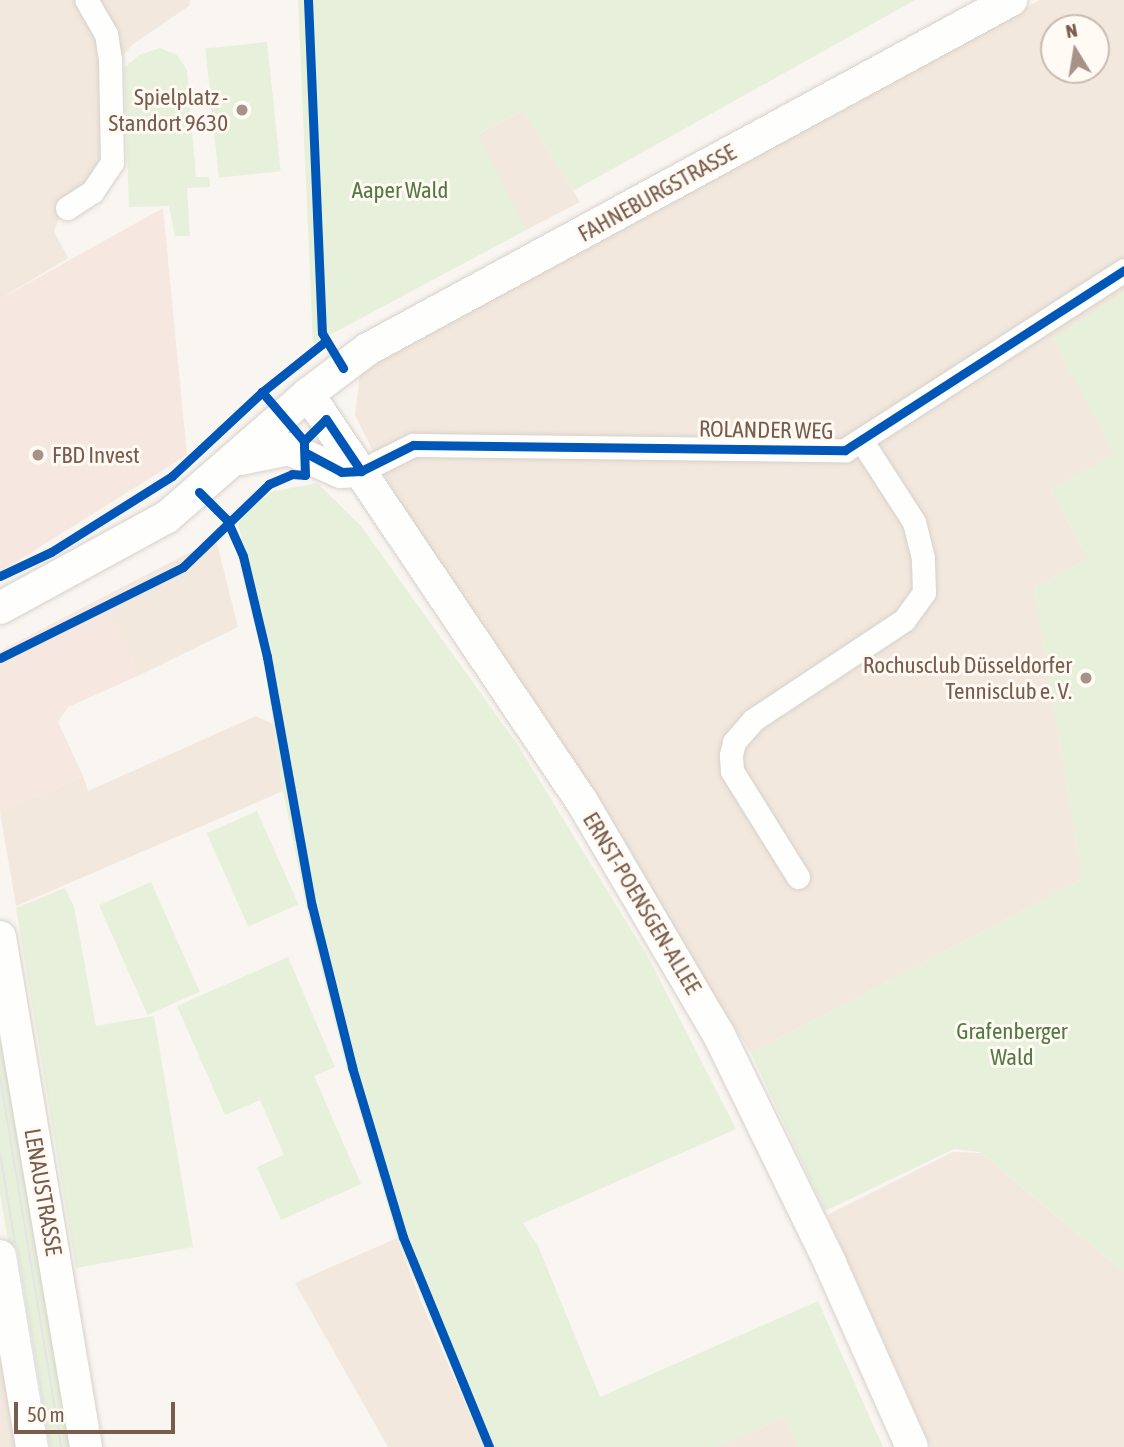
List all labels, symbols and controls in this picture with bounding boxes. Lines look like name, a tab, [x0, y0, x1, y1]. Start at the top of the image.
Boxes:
north arrow	[1040, 14, 1110, 84]
text: N	[1064, 18, 1079, 42]
place label: Spielplatz - Standort 9630	[109, 83, 228, 137]
marker: Spielplatz - Standort 9630	[234, 102, 250, 118]
street label: FAHNEBURGSTRASSE	[573, 138, 741, 248]
park label: Aaper Wald	[352, 176, 448, 204]
street label: ROLANDER WEG	[699, 415, 833, 445]
place label: FBD Invest	[52, 441, 140, 469]
marker: FBD Invest	[30, 447, 46, 463]
place label: Rochusclub Düsseldorfer Tennisclub e. V.	[863, 651, 1072, 705]
marker: Rochusclub Düsseldorfer Tennisclub e. V.	[1078, 670, 1094, 686]
street label: ERNST-POENSGEN-ALLEE	[577, 807, 707, 999]
park label: Grafenberger Wald	[956, 1017, 1068, 1071]
street label: LENAUSTRASSE	[18, 1126, 68, 1258]
scale bar	[18, 1388, 178, 1432]
text: 50 m	[27, 1402, 65, 1426]

